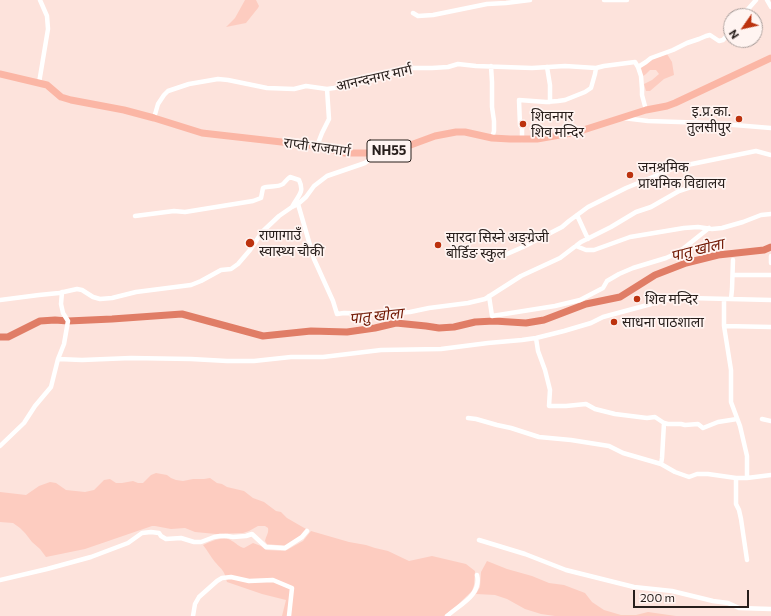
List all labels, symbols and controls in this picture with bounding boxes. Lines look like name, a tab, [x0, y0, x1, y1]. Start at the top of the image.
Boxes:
north arrow	[723, 8, 763, 48]
text: N	[726, 27, 741, 41]
street label: आनन्दनगर मार्ग	[334, 61, 414, 95]
place label: इ.प्र.का. तुलसीपुर	[687, 103, 731, 136]
place label: शिवनगर शिव मन्दिर	[531, 108, 584, 140]
marker: इ.प्र.का. तुलसीपुर	[734, 114, 744, 124]
marker: शिवनगर शिव मन्दिर	[518, 119, 528, 129]
street label: राप्ती राजमार्ग	[282, 134, 352, 160]
road number: NH55	[367, 140, 411, 162]
place label: जनश्रमिक प्राथमिक विद्यालय	[638, 159, 725, 192]
marker: जनश्रमिक प्राथमिक विद्यालय	[625, 170, 635, 180]
place label: राणागाउँ स्वास्थ्य चौकी	[259, 227, 324, 260]
place label: सारदा सिस्ने अङ्ग्रेजी बोर्डिङ स्कुल	[446, 229, 549, 262]
water label: पातु खोला	[669, 235, 725, 265]
marker: राणागाउँ स्वास्थ्य चौकी	[244, 237, 256, 249]
marker: सारदा सिस्ने अङ्ग्रेजी बोर्डिङ स्कुल	[433, 240, 443, 250]
place label: शिव मन्दिर	[645, 291, 698, 307]
marker: शिव मन्दिर	[632, 294, 642, 304]
water label: पातु खोला	[348, 304, 404, 328]
place label: साधना पाठशाला	[622, 314, 704, 330]
marker: साधना पाठशाला	[609, 317, 619, 327]
scale bar	[635, 582, 751, 608]
text: 200 m	[640, 590, 675, 604]

